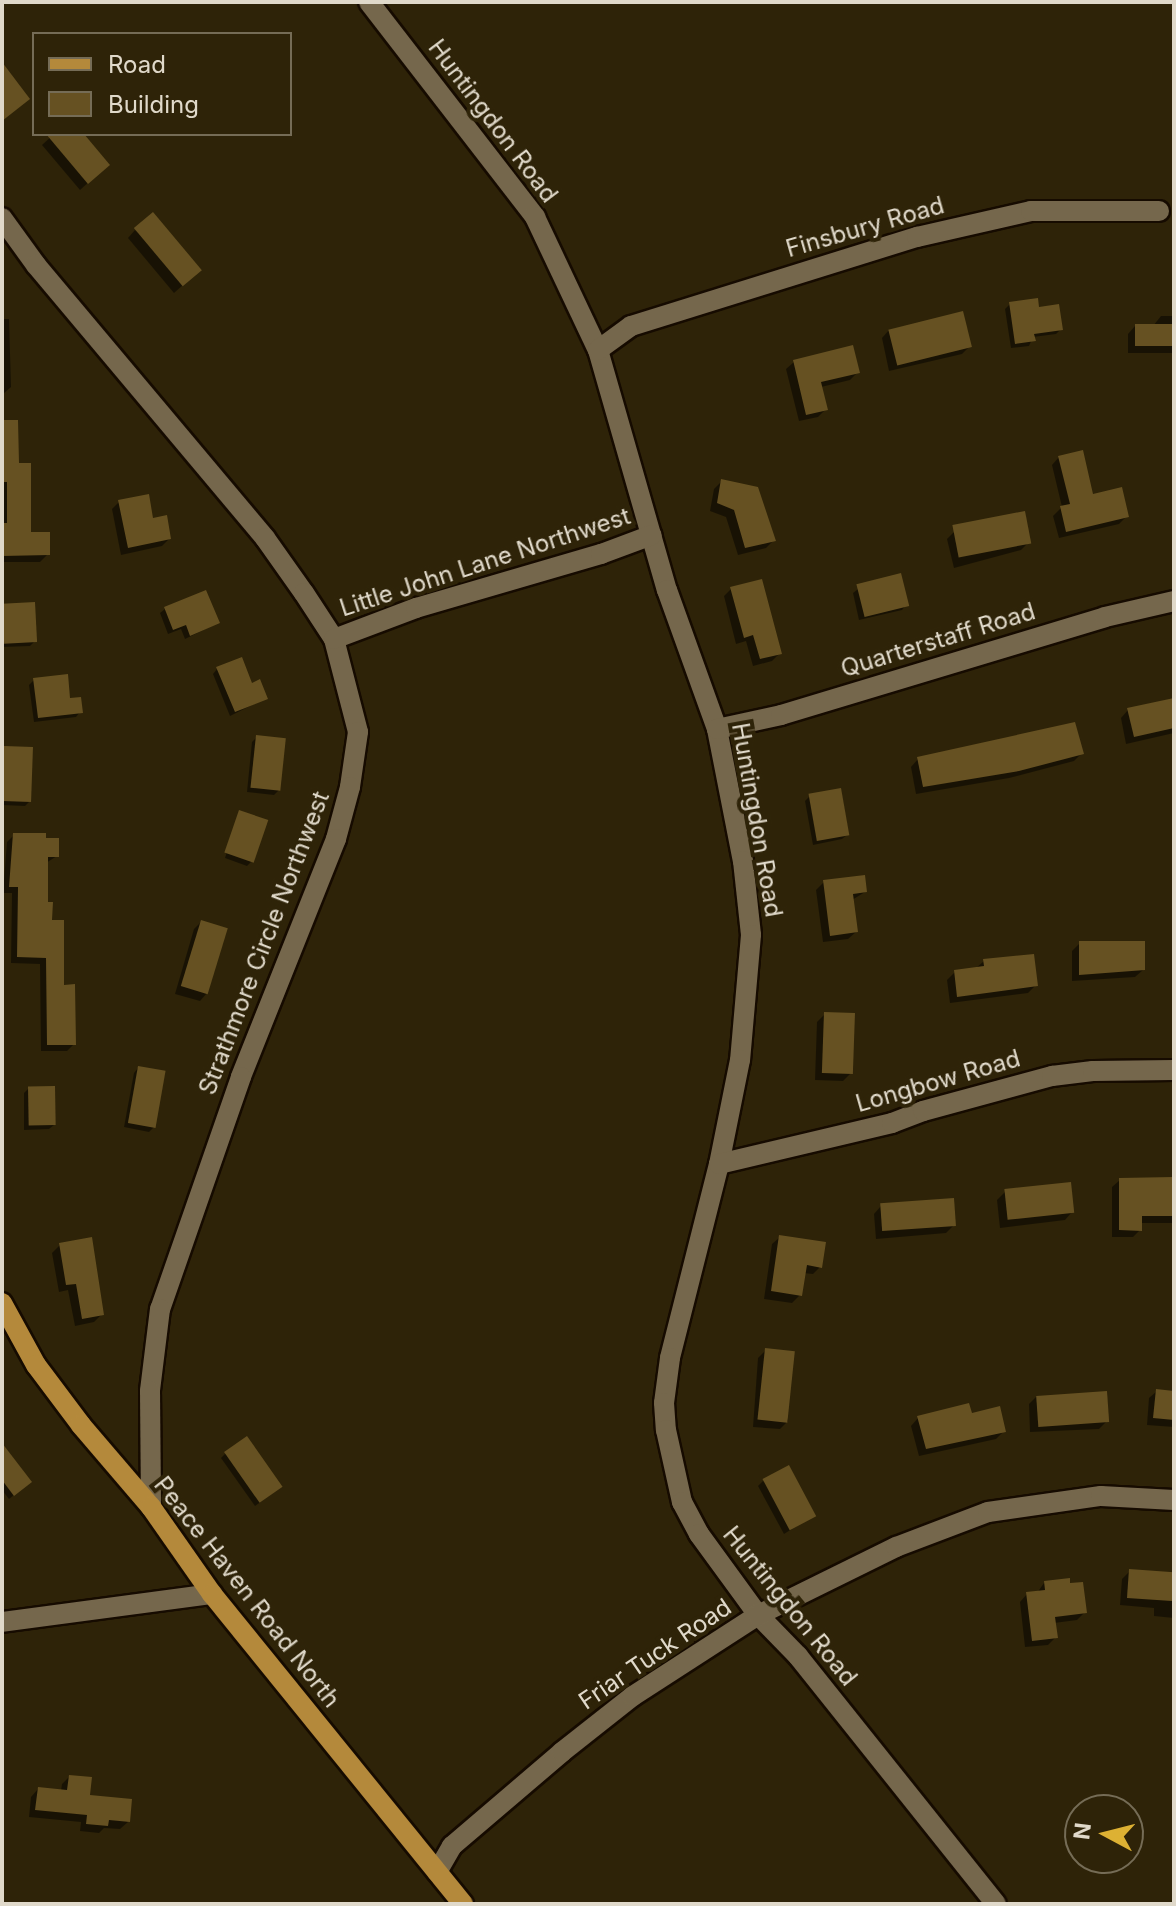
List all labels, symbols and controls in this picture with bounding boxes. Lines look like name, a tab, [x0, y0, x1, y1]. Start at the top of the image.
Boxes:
legend	[32, 32, 292, 136]
street label: Huntingdon Road	[422, 34, 564, 208]
text: Road	[108, 50, 166, 79]
text: Building	[108, 90, 199, 119]
street label: Finsbury Road	[783, 191, 947, 263]
street label: Little John Lane Northwest	[336, 501, 634, 623]
street label: Quarterstaff Road	[837, 597, 1039, 683]
street label: Huntingdon Road	[726, 721, 788, 919]
street label: Strathmore Circle Northwest	[193, 787, 335, 1099]
street label: Longbow Road	[852, 1044, 1024, 1118]
street label: Peace Haven Road North	[148, 1471, 346, 1713]
street label: Huntingdon Road	[717, 1521, 863, 1691]
street label: Friar Tuck Road	[573, 1592, 737, 1716]
north arrow	[1064, 1794, 1144, 1874]
text: N	[1068, 1821, 1096, 1841]

